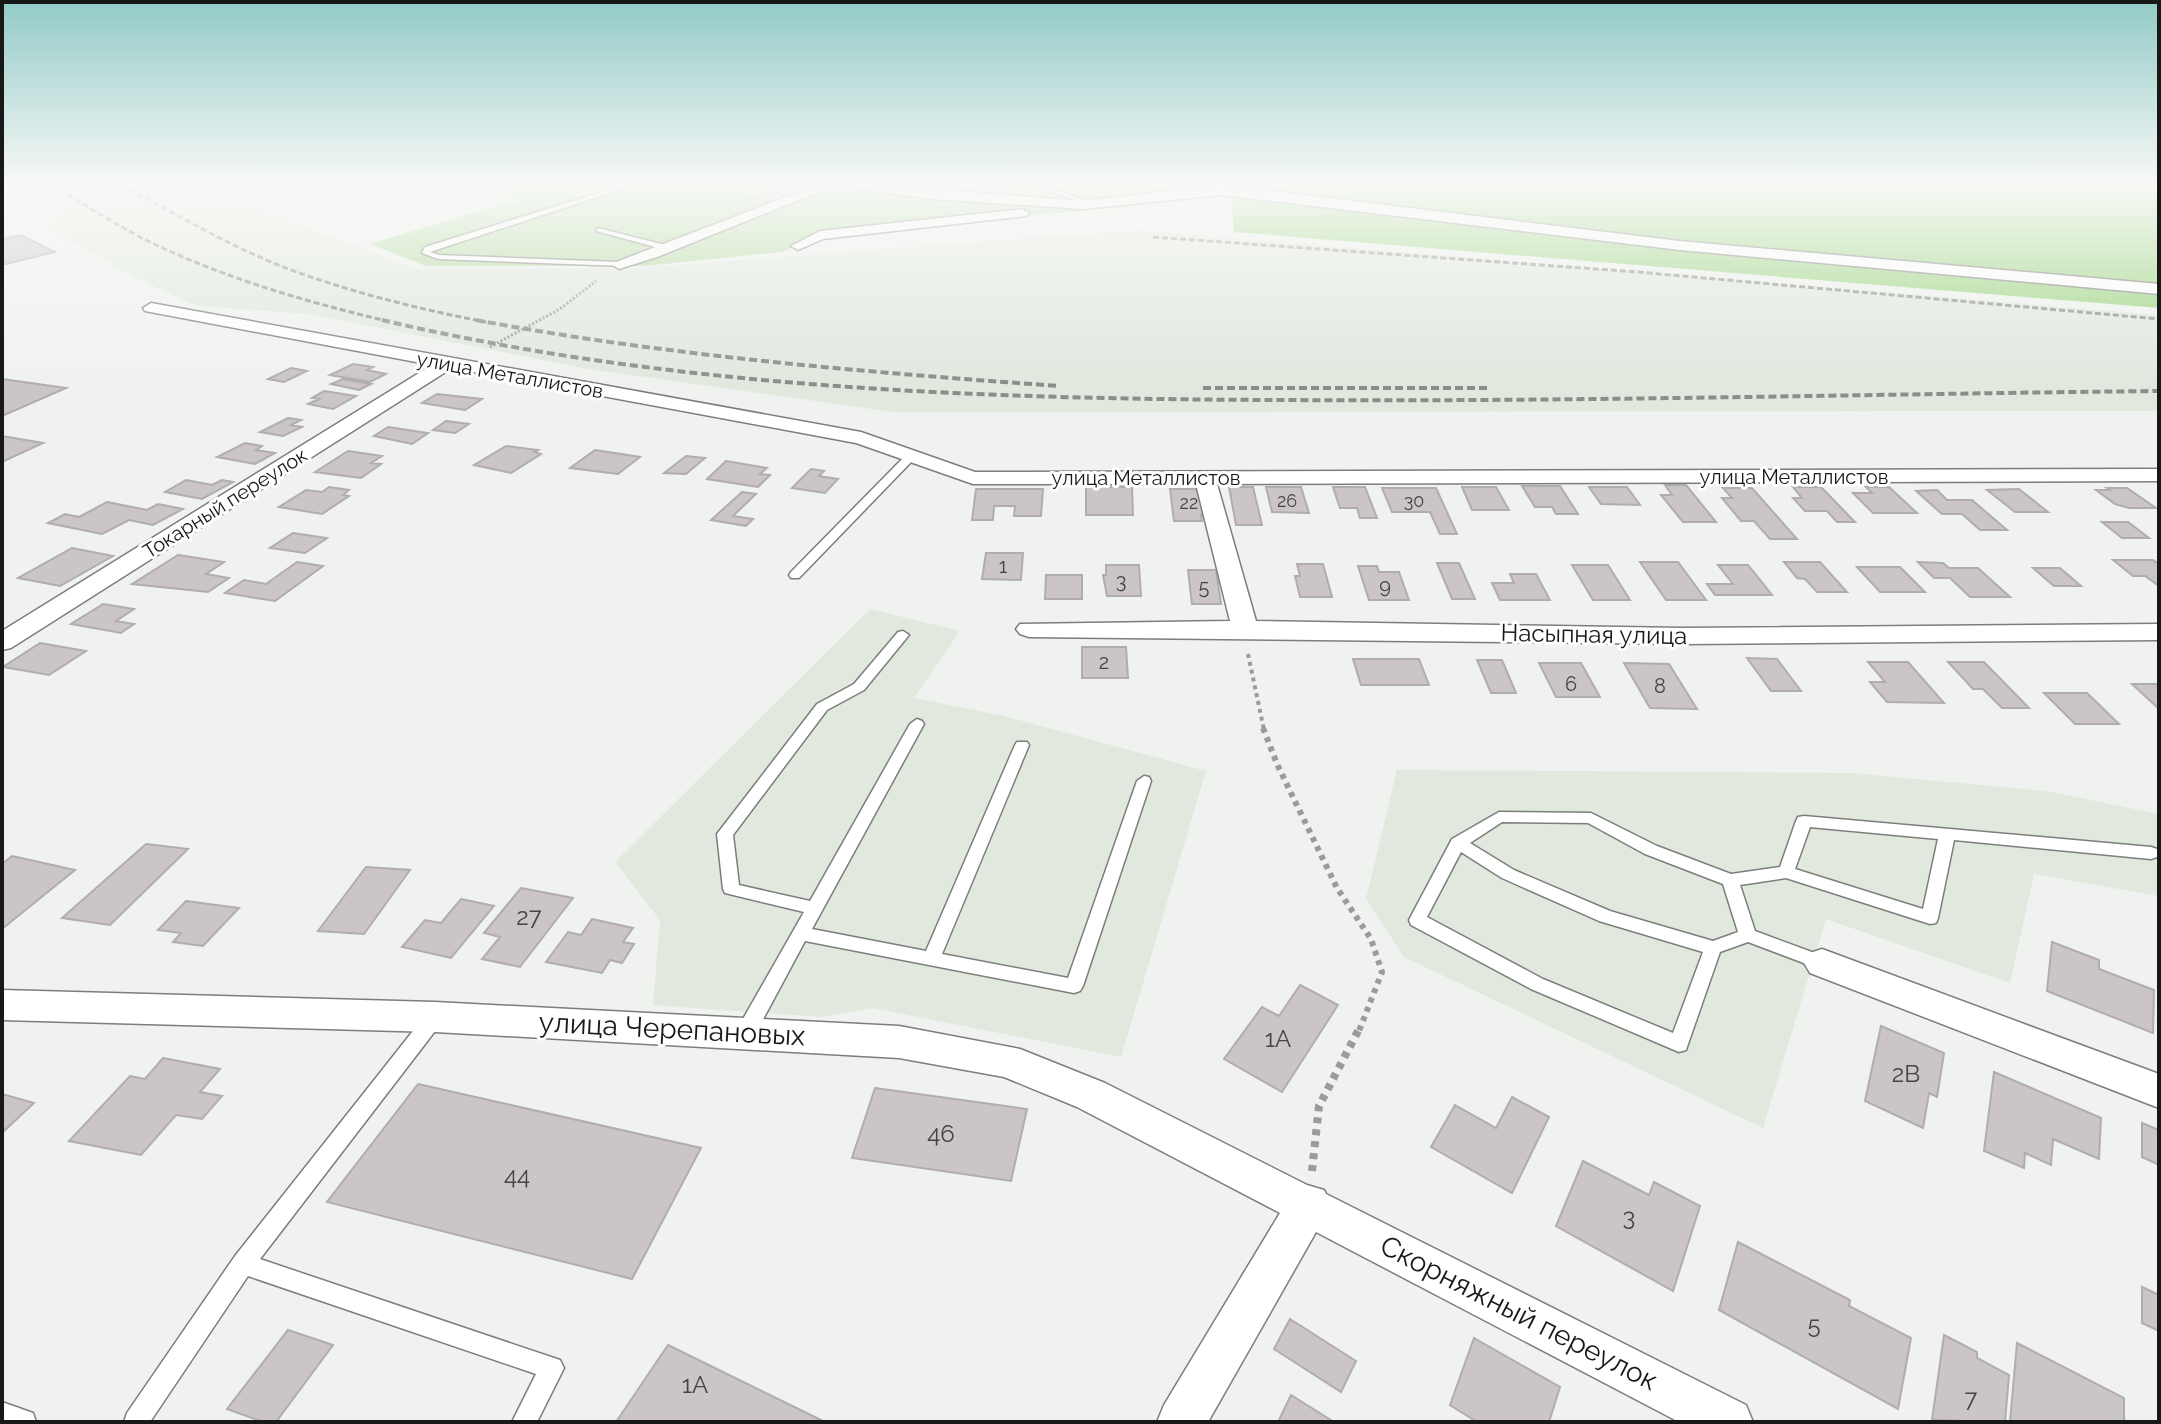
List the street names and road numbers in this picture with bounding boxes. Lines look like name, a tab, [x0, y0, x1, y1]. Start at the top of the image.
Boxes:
street label: улица Металлистов	[415, 347, 605, 403]
street label: Токарный переулок	[138, 443, 312, 563]
street label: улица Металлистов	[1700, 465, 1888, 489]
street label: улица Металлистов	[1052, 466, 1240, 490]
street label: Насыпная улица	[1500, 618, 1688, 650]
street label: улица Черепановых	[538, 1006, 806, 1052]
street label: Скорняжный переулок	[1375, 1229, 1663, 1397]

